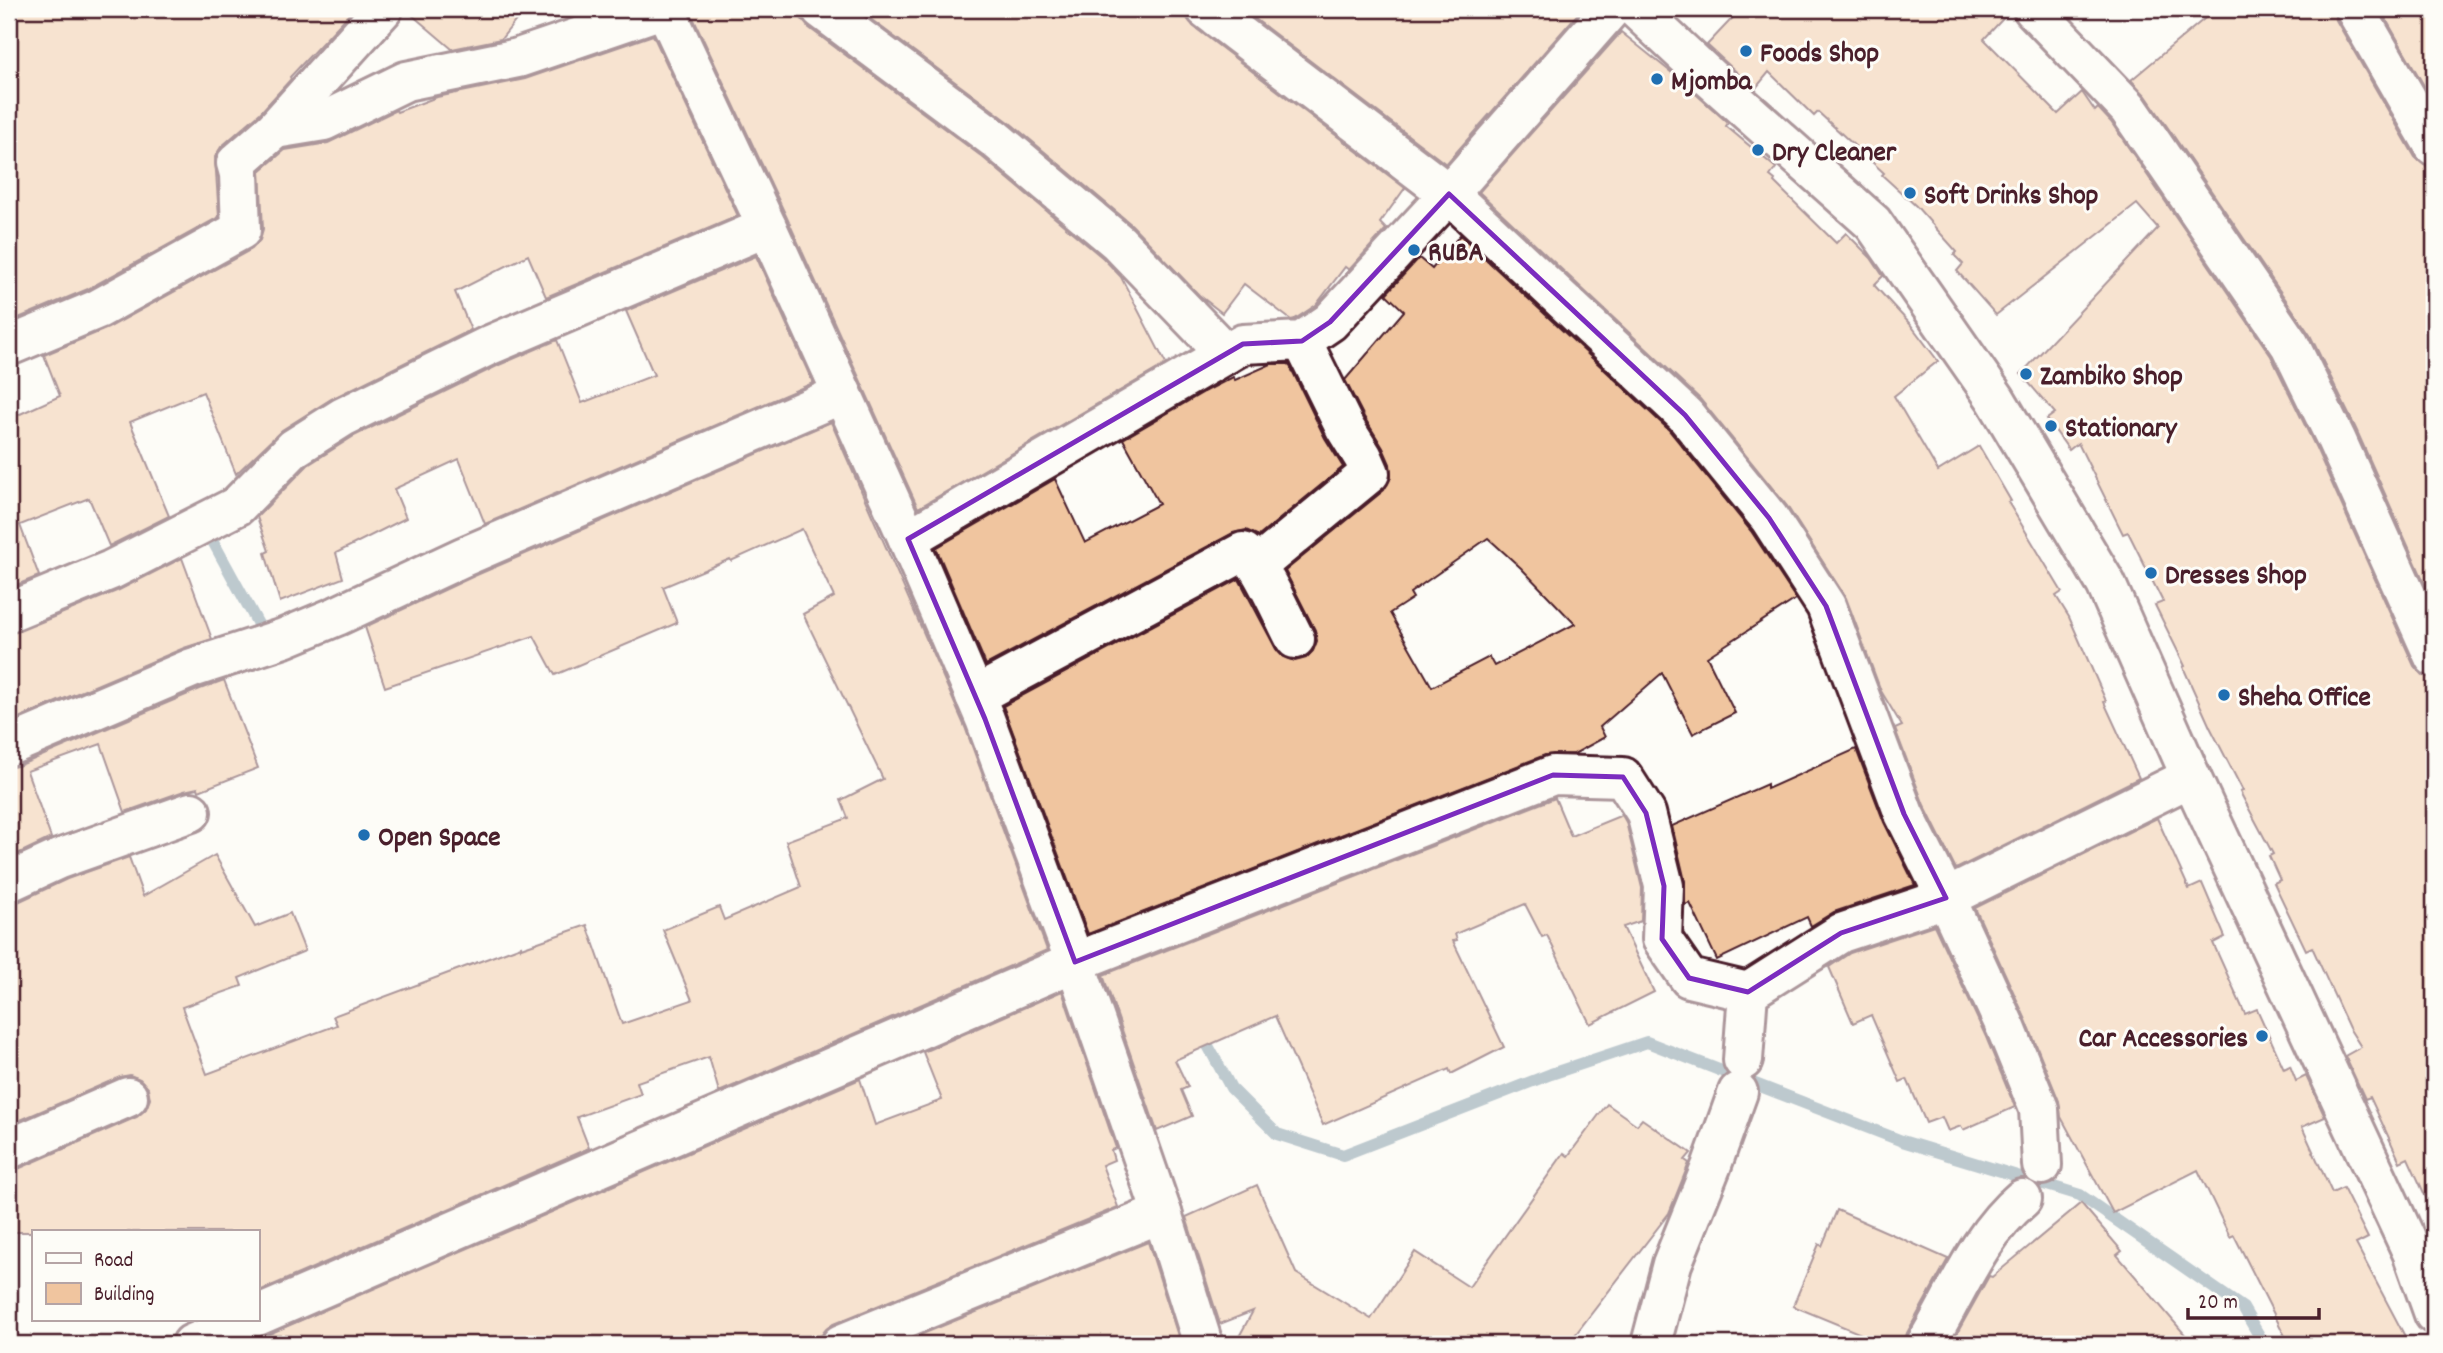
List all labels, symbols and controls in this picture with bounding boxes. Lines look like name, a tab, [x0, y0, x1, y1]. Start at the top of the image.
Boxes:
place label: Foods Shop	[1760, 36, 1879, 76]
marker: Foods Shop	[1738, 43, 1754, 59]
place label: Mjomba	[1671, 64, 1753, 104]
marker: Mjomba	[1649, 71, 1665, 87]
place label: Dry Cleaner	[1772, 135, 1897, 175]
marker: Dry Cleaner	[1750, 142, 1766, 158]
place label: Soft Drinks Shop	[1924, 178, 2099, 218]
marker: Soft Drinks Shop	[1902, 185, 1918, 201]
place label: RUBA	[1428, 235, 1484, 275]
marker: RUBA	[1406, 242, 1422, 258]
place label: Zambiko Shop	[2040, 359, 2183, 399]
marker: Zambiko Shop	[2018, 366, 2034, 382]
place label: Stationary	[2065, 411, 2178, 451]
marker: Stationary	[2043, 418, 2059, 434]
place label: Dresses Shop	[2165, 558, 2307, 598]
marker: Dresses Shop	[2143, 565, 2159, 581]
place label: Sheha Office	[2238, 680, 2371, 720]
marker: Sheha Office	[2216, 687, 2232, 703]
place label: Open Space	[378, 820, 501, 860]
marker: Open Space	[356, 827, 372, 843]
place label: Car Accessories	[2078, 1021, 2248, 1061]
marker: Car Accessories	[2254, 1028, 2270, 1044]
legend	[32, 1230, 259, 1322]
text: Road	[94, 1247, 133, 1277]
scale bar	[2188, 1276, 2319, 1320]
text: Building	[94, 1281, 154, 1311]
text: 20 m	[2198, 1289, 2238, 1319]

